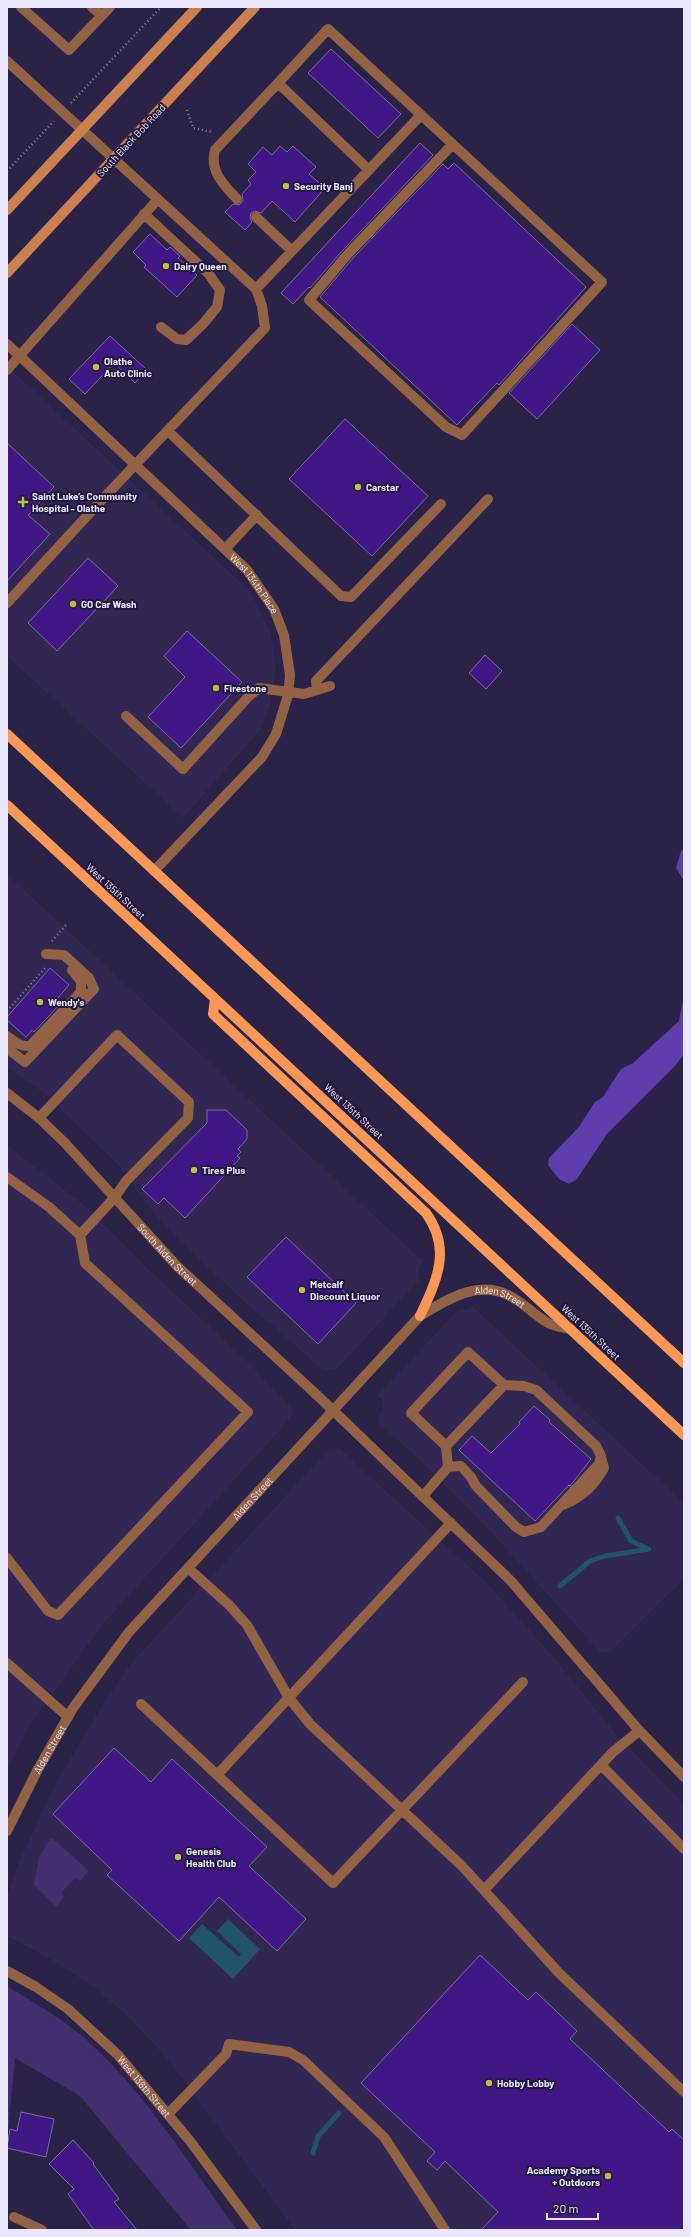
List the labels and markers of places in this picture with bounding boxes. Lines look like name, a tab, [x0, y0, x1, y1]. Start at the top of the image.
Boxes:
place label: Security Banj	[294, 180, 353, 192]
marker: Security Banj	[281, 181, 291, 191]
place label: Dairy Queen	[174, 260, 227, 272]
marker: Dairy Queen	[161, 261, 171, 271]
place label: Olathe Auto Clinic	[104, 355, 153, 379]
marker: Olathe Auto Clinic	[91, 362, 101, 372]
place label: Carstar	[366, 481, 399, 493]
marker: Carstar	[353, 482, 363, 492]
place label: Saint Luke’s Community Hospital - Olathe	[32, 490, 137, 514]
marker: Saint Luke’s Community Hospital - Olathe	[17, 496, 29, 508]
place label: GO Car Wash	[81, 598, 136, 610]
marker: GO Car Wash	[68, 599, 78, 609]
place label: Firestone	[224, 682, 267, 694]
marker: Firestone	[211, 683, 221, 693]
place label: Wendy's	[48, 996, 84, 1008]
marker: Wendy's	[35, 997, 45, 1007]
place label: Tires Plus	[202, 1164, 245, 1176]
marker: Tires Plus	[189, 1165, 199, 1175]
place label: Metcalf Discount Liquor	[310, 1278, 380, 1302]
marker: Metcalf Discount Liquor	[297, 1285, 307, 1295]
place label: Genesis Health Club	[186, 1845, 237, 1869]
marker: Genesis Health Club	[173, 1852, 183, 1862]
place label: Hobby Lobby	[497, 2077, 554, 2089]
marker: Hobby Lobby	[484, 2078, 494, 2088]
place label: Academy Sports + Outdoors	[527, 2164, 600, 2188]
marker: Academy Sports + Outdoors	[603, 2171, 613, 2181]

